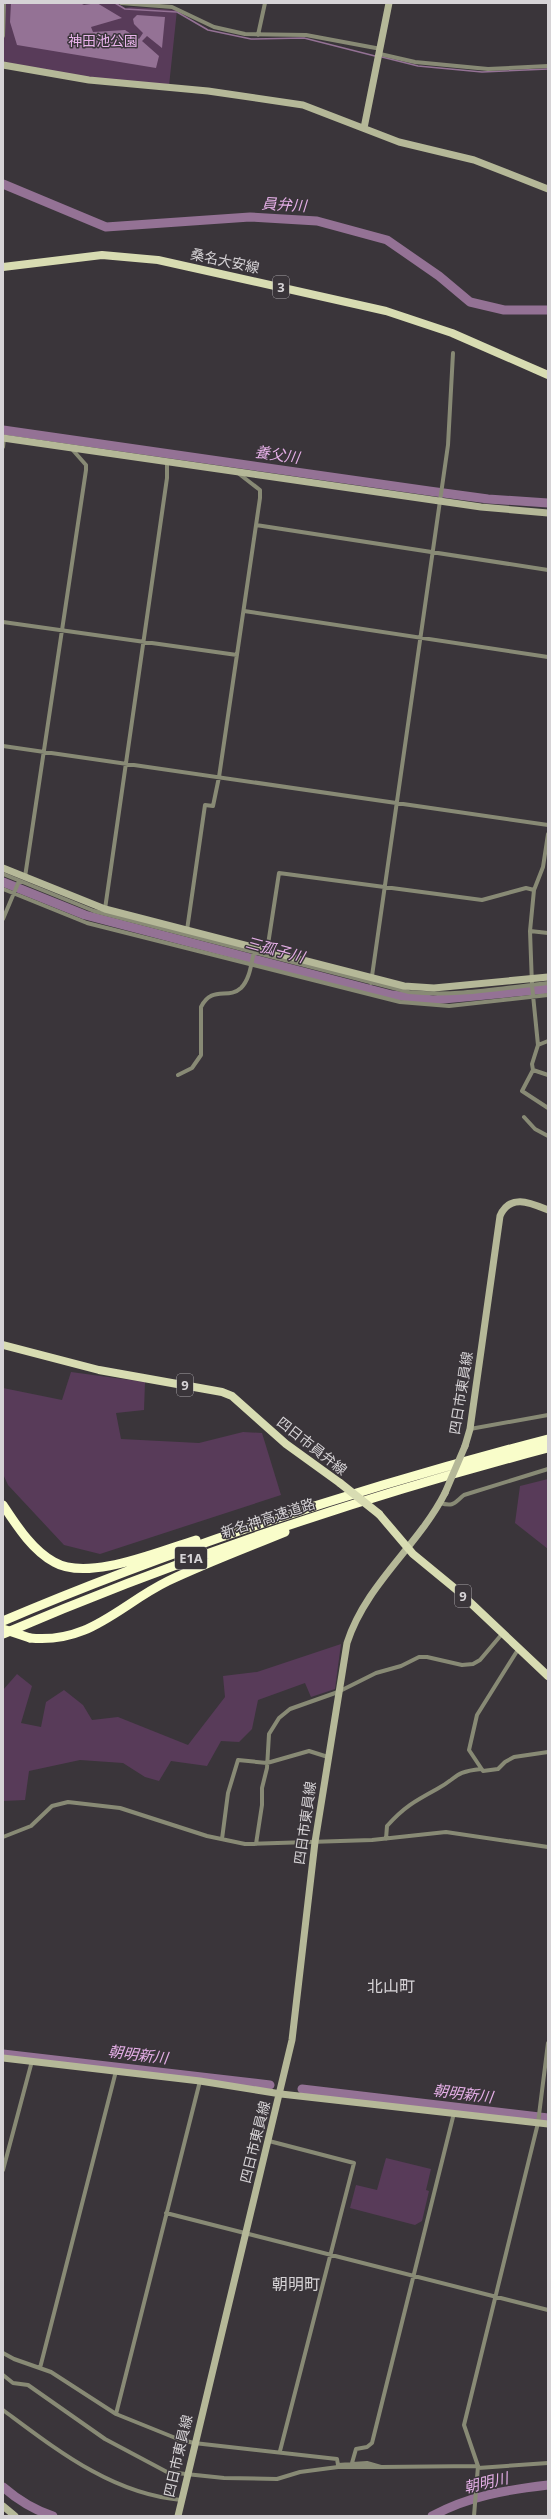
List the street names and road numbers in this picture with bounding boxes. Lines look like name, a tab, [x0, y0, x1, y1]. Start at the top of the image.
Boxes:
street label: 桑名大安線	[189, 244, 261, 277]
road number: 3	[273, 276, 289, 298]
street label: 四日市東員線	[445, 1350, 476, 1436]
road number: 9	[177, 1374, 193, 1396]
street label: 四日市員弁線	[273, 1412, 351, 1479]
street label: 新名神高速道路	[218, 1493, 317, 1542]
road number: E1A	[175, 1547, 207, 1569]
road number: 9	[455, 1585, 471, 1607]
street label: 四日市東員線	[289, 1780, 320, 1866]
street label: 四日市東員線	[235, 2099, 274, 2185]
street label: 四日市東員線	[159, 2413, 196, 2499]

